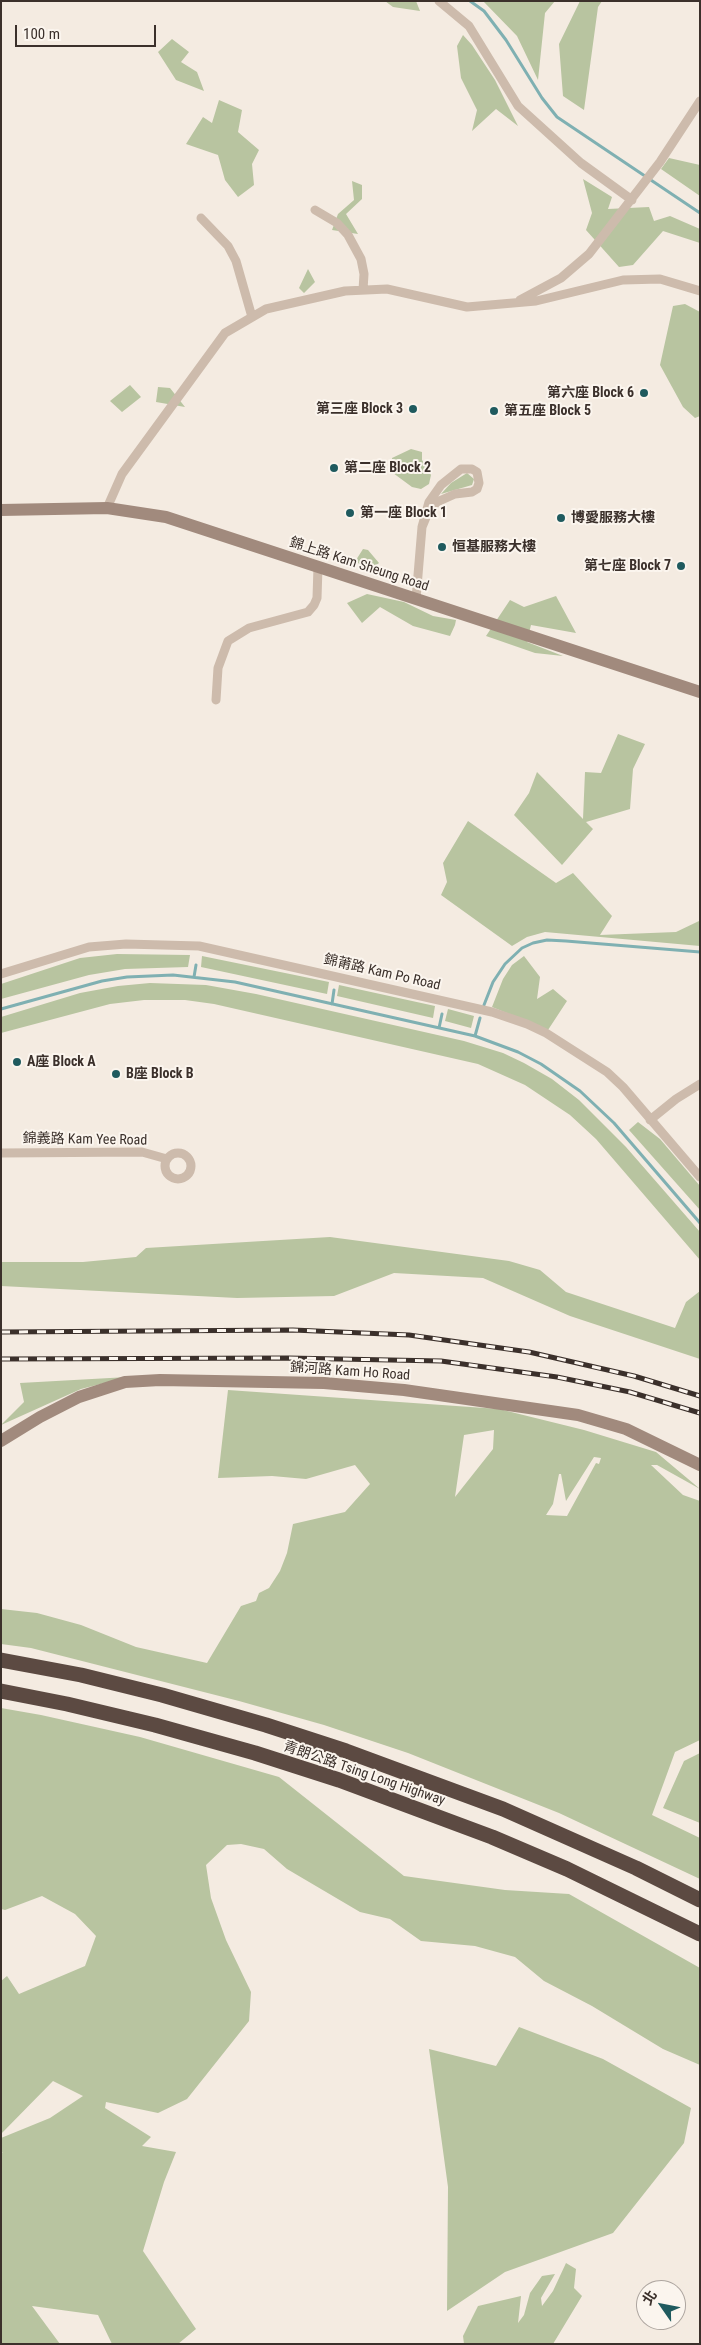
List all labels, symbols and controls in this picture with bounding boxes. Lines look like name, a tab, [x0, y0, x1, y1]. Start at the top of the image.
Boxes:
scale bar	[18, 15, 159, 47]
text: 100 m	[23, 25, 60, 43]
place label: 第六座 Block 6	[547, 385, 634, 401]
marker: 第六座 Block 6	[638, 387, 650, 399]
place label: 第三座 Block 3	[316, 401, 403, 417]
marker: 第三座 Block 3	[407, 403, 419, 415]
place label: 第五座 Block 5	[504, 403, 591, 419]
marker: 第五座 Block 5	[488, 405, 500, 417]
place label: 第二座 Block 2	[344, 460, 431, 476]
marker: 第二座 Block 2	[328, 462, 340, 474]
place label: 第一座 Block 1	[360, 505, 447, 521]
marker: 第一座 Block 1	[344, 507, 356, 519]
place label: 博愛服務大樓	[571, 510, 655, 526]
marker: 博愛服務大樓	[555, 512, 567, 524]
street label: 錦上路 Kam Sheung Road	[287, 535, 431, 595]
place label: 恒基服務大樓	[452, 539, 536, 555]
marker: 恒基服務大樓	[436, 541, 448, 553]
place label: 第七座 Block 7	[584, 558, 671, 574]
marker: 第七座 Block 7	[675, 560, 687, 572]
street label: 錦莆路 Kam Po Road	[322, 951, 442, 995]
place label: A座 Block A	[27, 1054, 96, 1070]
marker: A座 Block A	[11, 1056, 23, 1068]
place label: B座 Block B	[126, 1066, 194, 1082]
marker: B座 Block B	[110, 1068, 122, 1080]
street label: 錦義路 Kam Yee Road	[23, 1131, 147, 1149]
street label: 錦河路 Kam Ho Road	[289, 1359, 411, 1385]
street label: 青朗公路 Tsing Long Highway	[281, 1738, 447, 1810]
north arrow	[636, 2280, 686, 2330]
text: 北	[639, 2287, 660, 2308]

